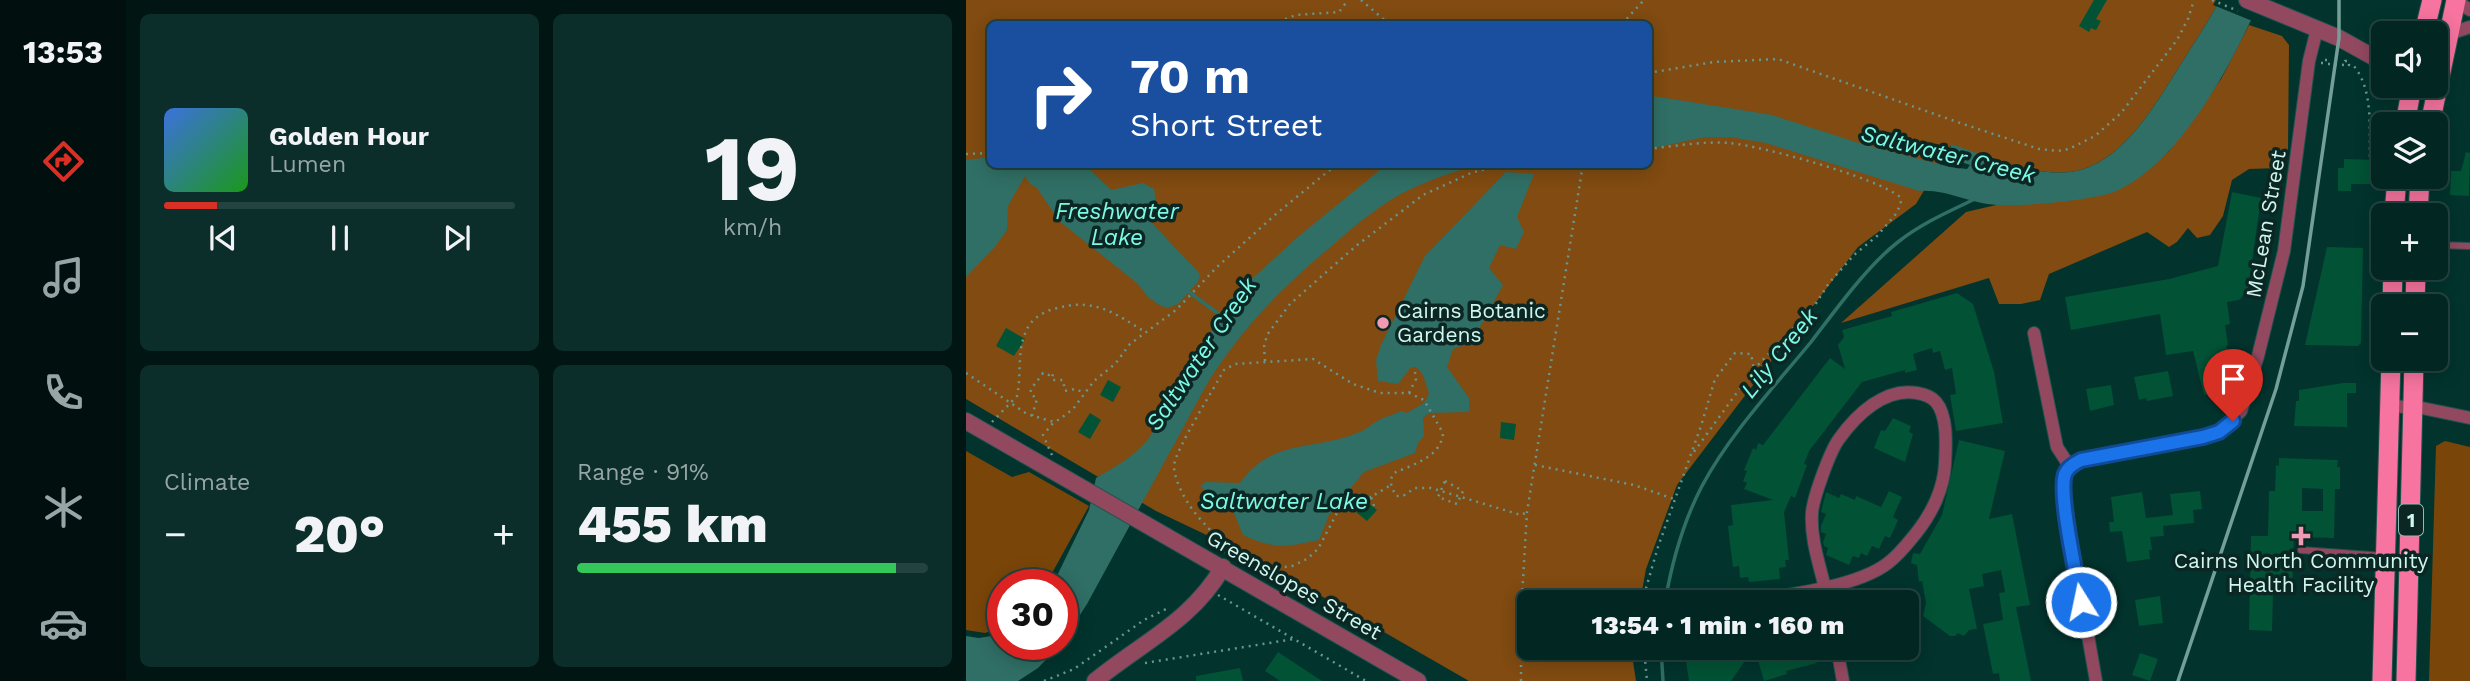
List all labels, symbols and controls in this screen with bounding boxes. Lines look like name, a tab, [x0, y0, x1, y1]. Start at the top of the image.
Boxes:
map controls	[2371, 21, 2448, 371]
button: sound	[2371, 21, 2448, 98]
text: 13:53	[23, 33, 103, 71]
text: 70 m	[1130, 47, 1250, 105]
icon: right	[1015, 49, 1106, 140]
text: Short Street	[1130, 106, 1322, 144]
button: layers	[2371, 112, 2448, 189]
text: 19	[705, 115, 800, 222]
water label: Saltwater Creek	[1858, 120, 2039, 190]
text: Golden Hour	[269, 121, 429, 151]
icon: directions	[39, 137, 88, 186]
street label: McLean Street	[2240, 148, 2291, 300]
text: Lumen	[269, 151, 346, 178]
water label: Freshwater Lake	[1055, 198, 1180, 251]
button: +	[2371, 203, 2448, 280]
text: km/h	[723, 214, 782, 241]
icon: previous	[204, 219, 242, 257]
icon: pause	[321, 219, 359, 257]
icon: next	[438, 219, 476, 257]
icon: music	[39, 253, 88, 302]
water label: Saltwater Creek	[1140, 272, 1263, 436]
button: −	[2371, 294, 2448, 371]
place label: Cairns Botanic Gardens	[1397, 298, 1546, 347]
water label: Lily Creek	[1735, 302, 1825, 404]
marker: Cairns Botanic Gardens	[1375, 315, 1391, 331]
pin	[2203, 349, 2263, 421]
icon: arrive	[2214, 360, 2252, 398]
icon: phone	[39, 368, 88, 417]
text: Range · 91%	[577, 459, 709, 486]
text: Climate	[164, 469, 250, 496]
icon: climate	[39, 483, 88, 532]
water label: Saltwater Lake	[1200, 488, 1368, 515]
text: 455 km	[577, 494, 768, 555]
text: 20°	[294, 504, 385, 565]
road number: 1	[2399, 505, 2423, 536]
text: −	[164, 512, 187, 556]
text: +	[492, 512, 515, 556]
street label: Greenslopes Street	[1202, 524, 1386, 645]
marker: Cairns North Community Health Facility	[2291, 526, 2311, 546]
place label: Cairns North Community Health Facility	[2174, 548, 2428, 597]
position arrow	[2044, 565, 2118, 639]
speed limit sign: 30	[987, 569, 1078, 660]
icon: car	[39, 599, 88, 648]
text: 13:54 · 1 min · 160 m	[1592, 610, 1844, 640]

